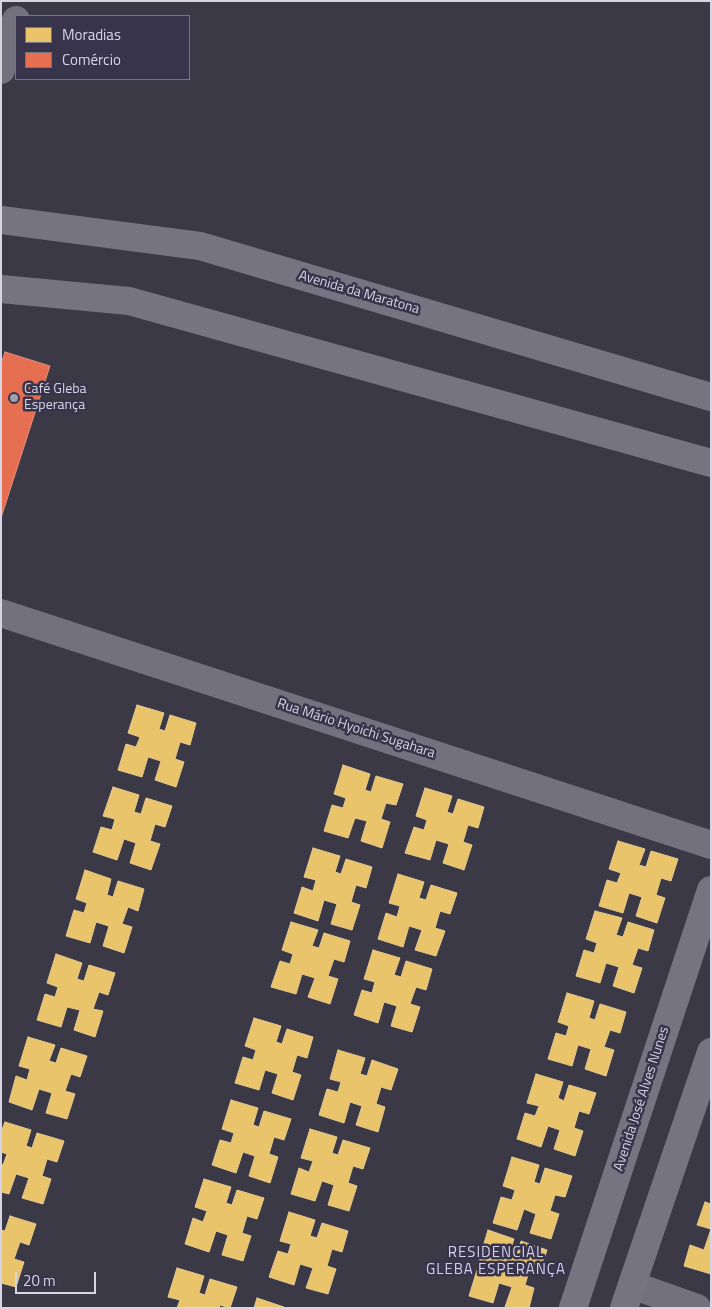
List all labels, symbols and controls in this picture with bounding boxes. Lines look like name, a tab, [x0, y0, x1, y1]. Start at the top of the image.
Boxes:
legend	[15, 15, 190, 80]
text: Moradias	[62, 23, 121, 46]
text: Comércio	[62, 48, 121, 71]
street label: Avenida da Maratona	[297, 268, 421, 318]
place label: Café Gleba Esperança	[24, 382, 87, 414]
marker: Café Gleba Esperança	[8, 392, 20, 404]
street label: Rua Mário Hyoichi Sugahara	[275, 695, 437, 763]
street label: Avenida José Alves Nunes	[611, 1025, 673, 1173]
district label: RESIDENCIAL GLEBA ESPERANÇA	[424, 1244, 568, 1279]
scale bar	[18, 1262, 99, 1294]
text: 20 m	[23, 1269, 56, 1292]

